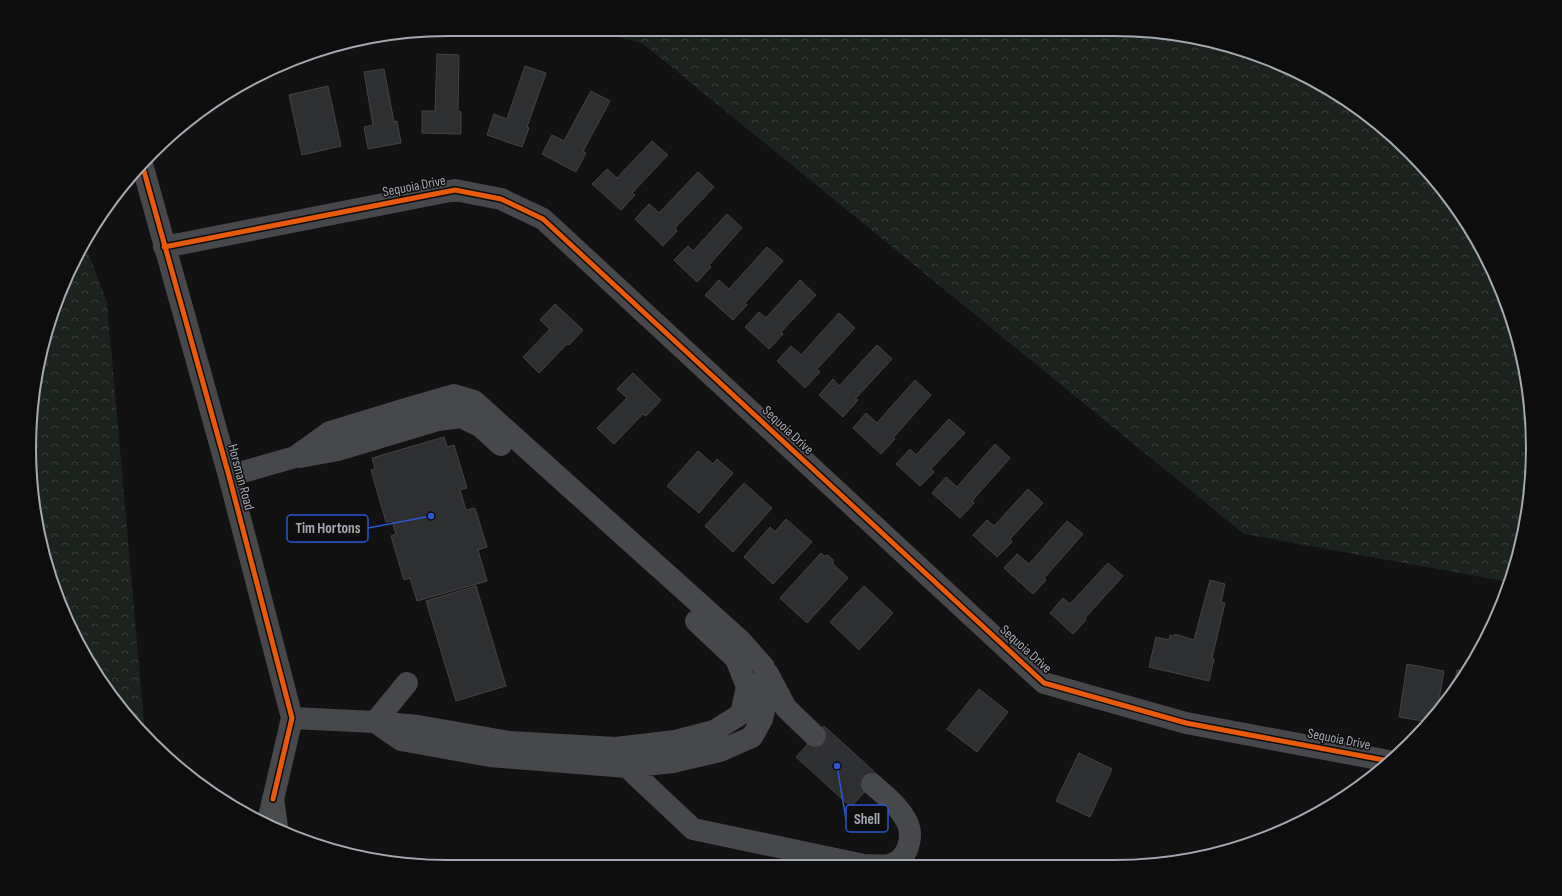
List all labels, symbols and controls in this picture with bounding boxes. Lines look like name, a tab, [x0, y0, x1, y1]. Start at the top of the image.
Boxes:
street label: Sequoia Drive	[381, 172, 447, 200]
street label: Sequoia Drive	[759, 402, 817, 458]
street label: Horsman Road	[224, 442, 258, 512]
callout: Tim Hortons	[287, 515, 368, 542]
text: Tim Hortons	[295, 519, 361, 538]
street label: Sequoia Drive	[997, 621, 1055, 677]
street label: Sequoia Drive	[1306, 725, 1372, 753]
callout: Shell	[846, 805, 888, 832]
text: Shell	[854, 810, 880, 829]

